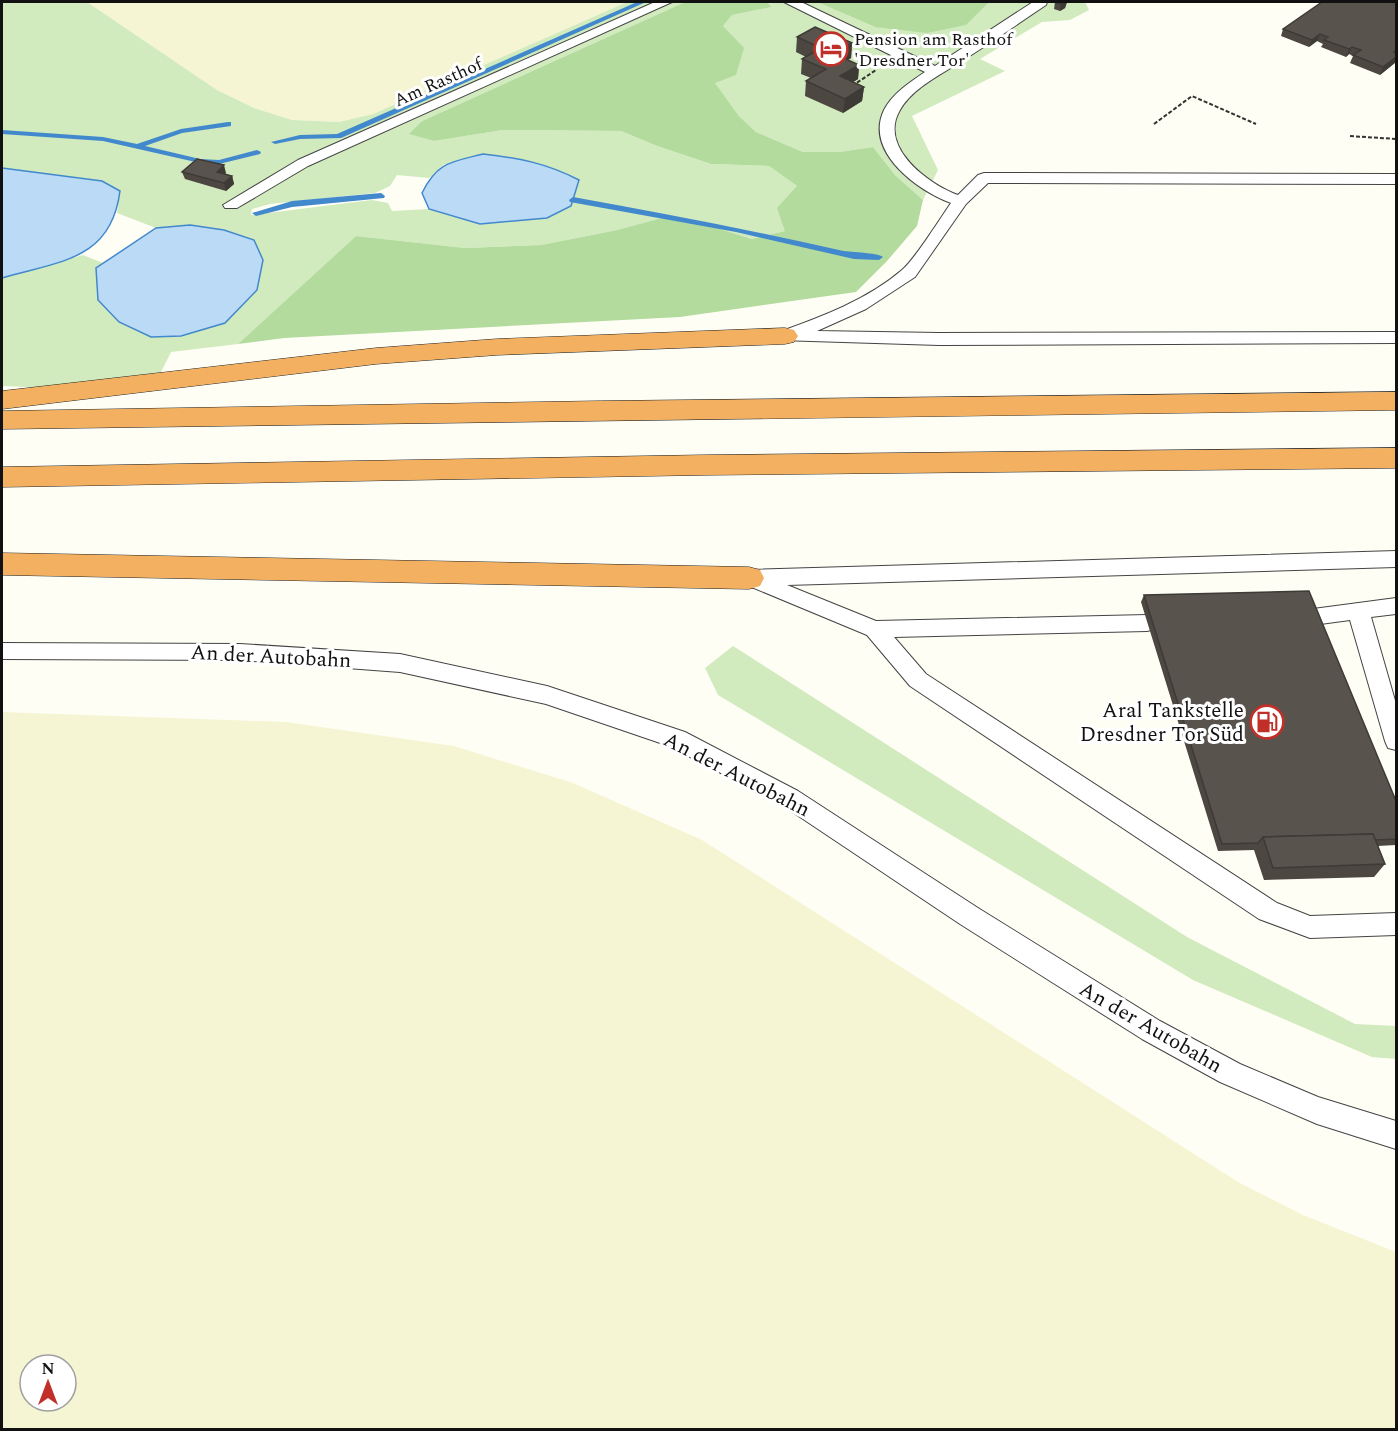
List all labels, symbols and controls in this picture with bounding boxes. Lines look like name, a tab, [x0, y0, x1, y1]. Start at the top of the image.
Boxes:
place label: Pension am Rasthof 'Dresdner Tor'	[854, 26, 1014, 74]
hotel icon: Pension am Rasthof 'Dresdner Tor'	[813, 31, 849, 67]
street label: Am Rasthof	[389, 50, 489, 114]
street label: An der Autobahn	[190, 637, 352, 677]
place label: Aral Tankstelle Dresdner Tor Süd	[1080, 695, 1244, 751]
fuel station icon: Aral Tankstelle Dresdner Tor Süd	[1249, 704, 1285, 740]
street label: An der Autobahn	[658, 724, 816, 826]
street label: An der Autobahn	[1073, 974, 1228, 1082]
north arrow	[18, 1353, 78, 1413]
text: N	[41, 1357, 55, 1381]

